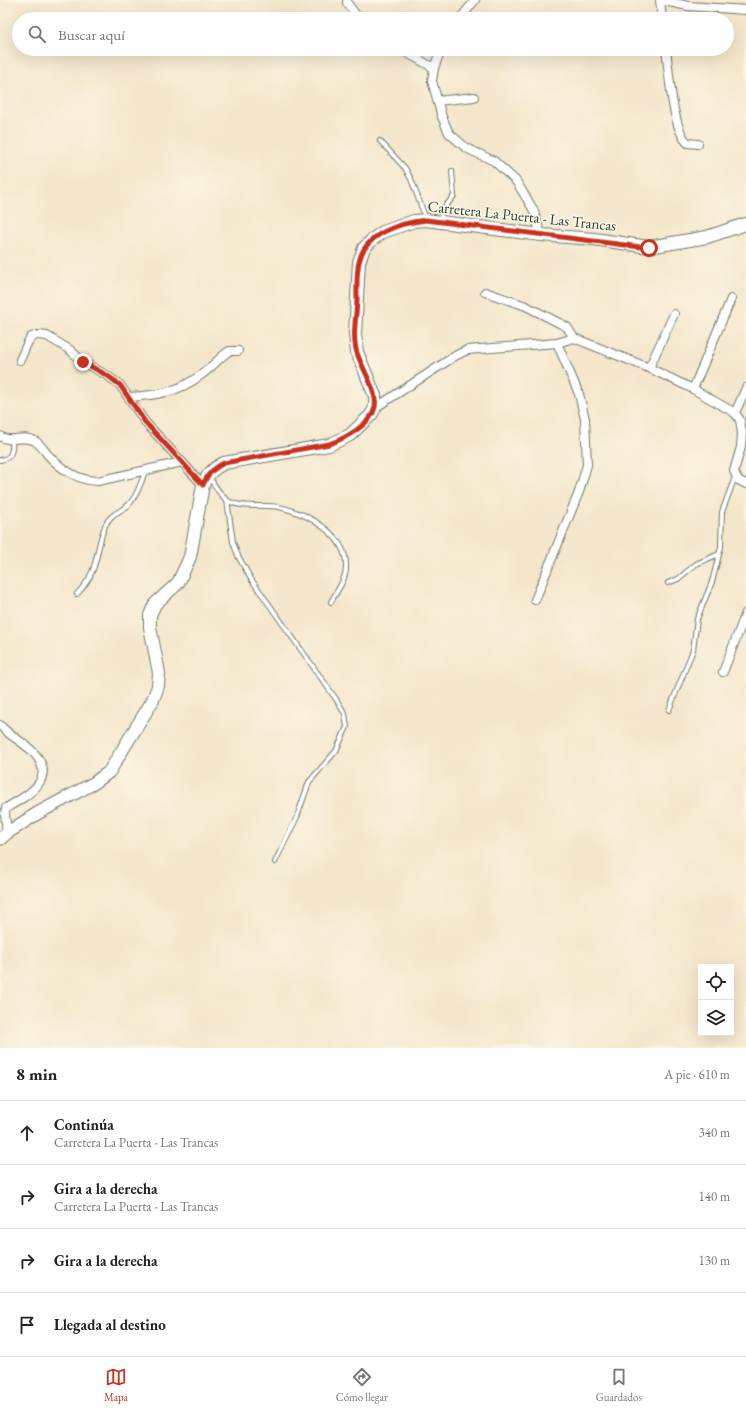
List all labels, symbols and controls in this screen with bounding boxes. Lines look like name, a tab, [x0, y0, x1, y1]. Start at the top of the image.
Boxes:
search box	[12, 12, 734, 56]
icon: search	[26, 23, 48, 45]
text: Buscar aquí	[58, 25, 125, 44]
street label: Carretera La Puerta - Las Trancas	[427, 196, 617, 235]
route start	[640, 239, 658, 257]
route end	[74, 353, 92, 371]
map controls	[698, 964, 734, 1036]
button: locate	[698, 964, 734, 1000]
button: layers	[698, 1000, 734, 1036]
text: 8 min	[16, 1063, 57, 1085]
text: A pie · 610 m	[664, 1066, 730, 1083]
text: Continúa	[54, 1115, 114, 1134]
icon: ahead	[16, 1122, 38, 1144]
text: 340 m	[699, 1124, 730, 1141]
text: Carretera La Puerta - Las Trancas	[54, 1134, 218, 1151]
text: Gira a la derecha	[54, 1179, 158, 1198]
icon: right	[16, 1186, 38, 1208]
text: 140 m	[699, 1188, 730, 1205]
text: Carretera La Puerta - Las Trancas	[54, 1198, 218, 1215]
icon: right	[16, 1250, 38, 1272]
text: Gira a la derecha	[54, 1251, 158, 1270]
text: 130 m	[699, 1252, 730, 1269]
icon: arrive	[16, 1314, 38, 1336]
text: Llegada al destino	[54, 1315, 166, 1334]
tab: Mapa	[104, 1366, 128, 1404]
tab: Cómo llegar	[336, 1366, 388, 1404]
tab: Guardados	[596, 1366, 642, 1404]

